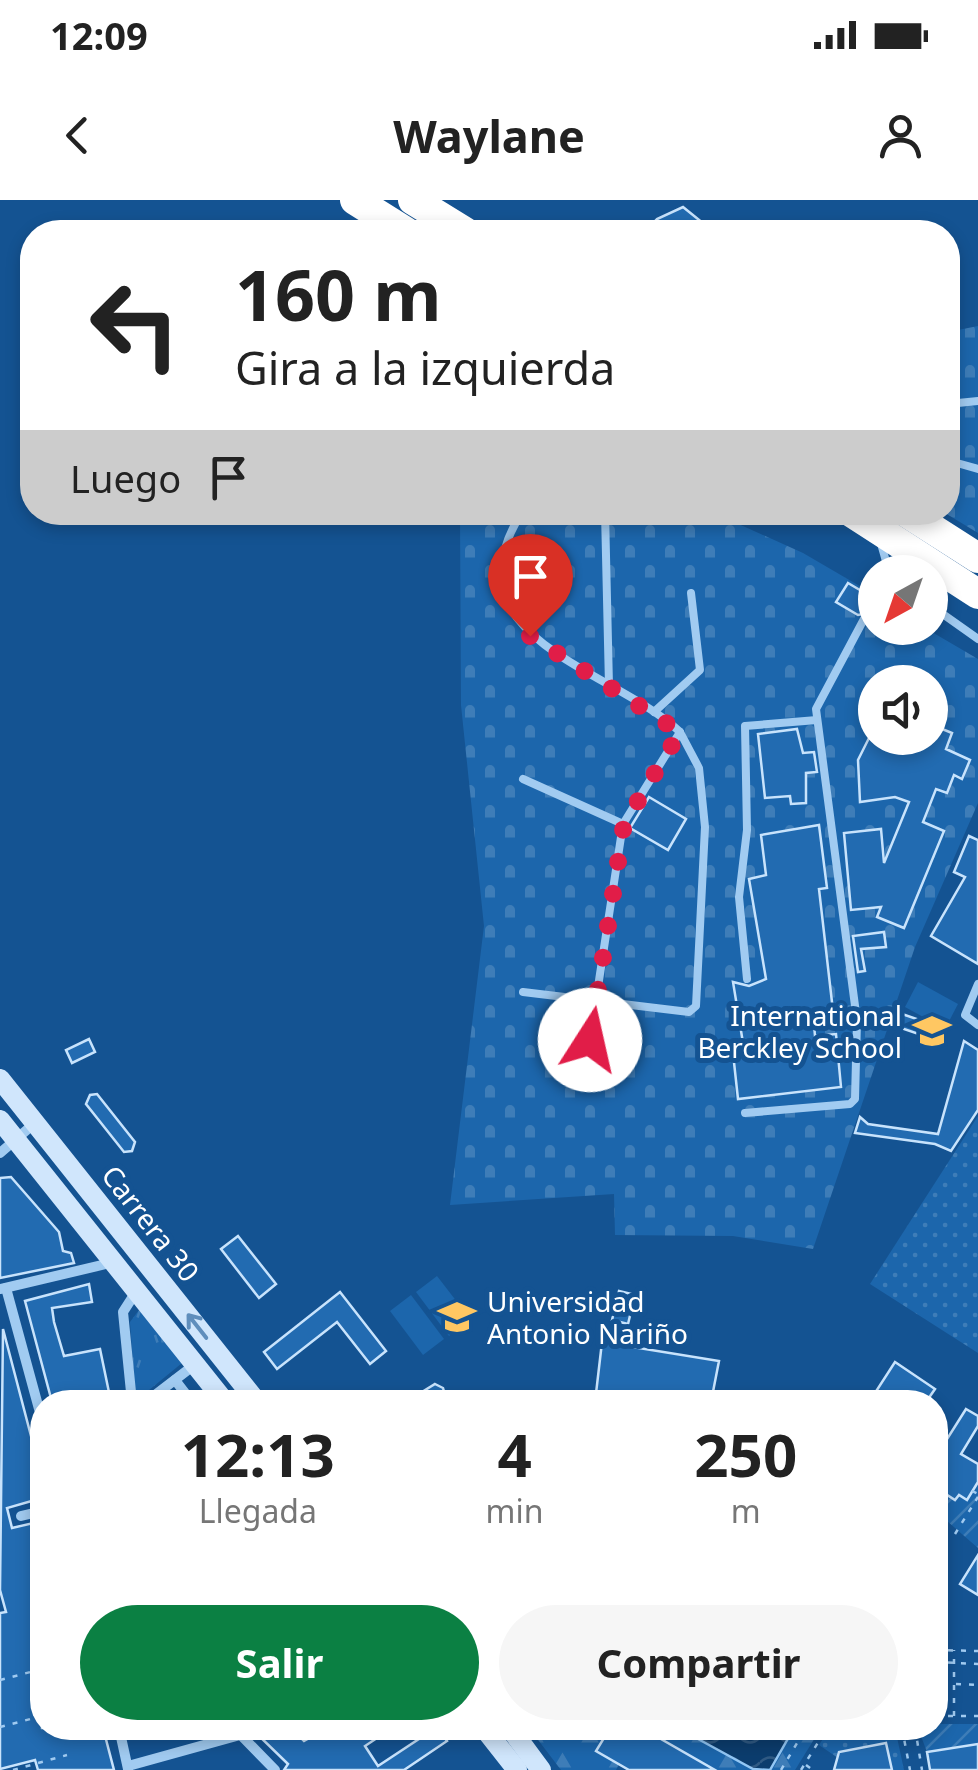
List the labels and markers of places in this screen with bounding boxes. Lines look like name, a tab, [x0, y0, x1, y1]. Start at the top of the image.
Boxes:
pin	[488, 534, 573, 637]
place label: International Berckley School	[697, 996, 902, 1066]
school or university icon: International Berckley School	[911, 1010, 953, 1052]
place label: Universidad Antonio Nariño	[487, 1282, 688, 1352]
school or university icon: Universidad Antonio Nariño	[436, 1296, 478, 1338]

